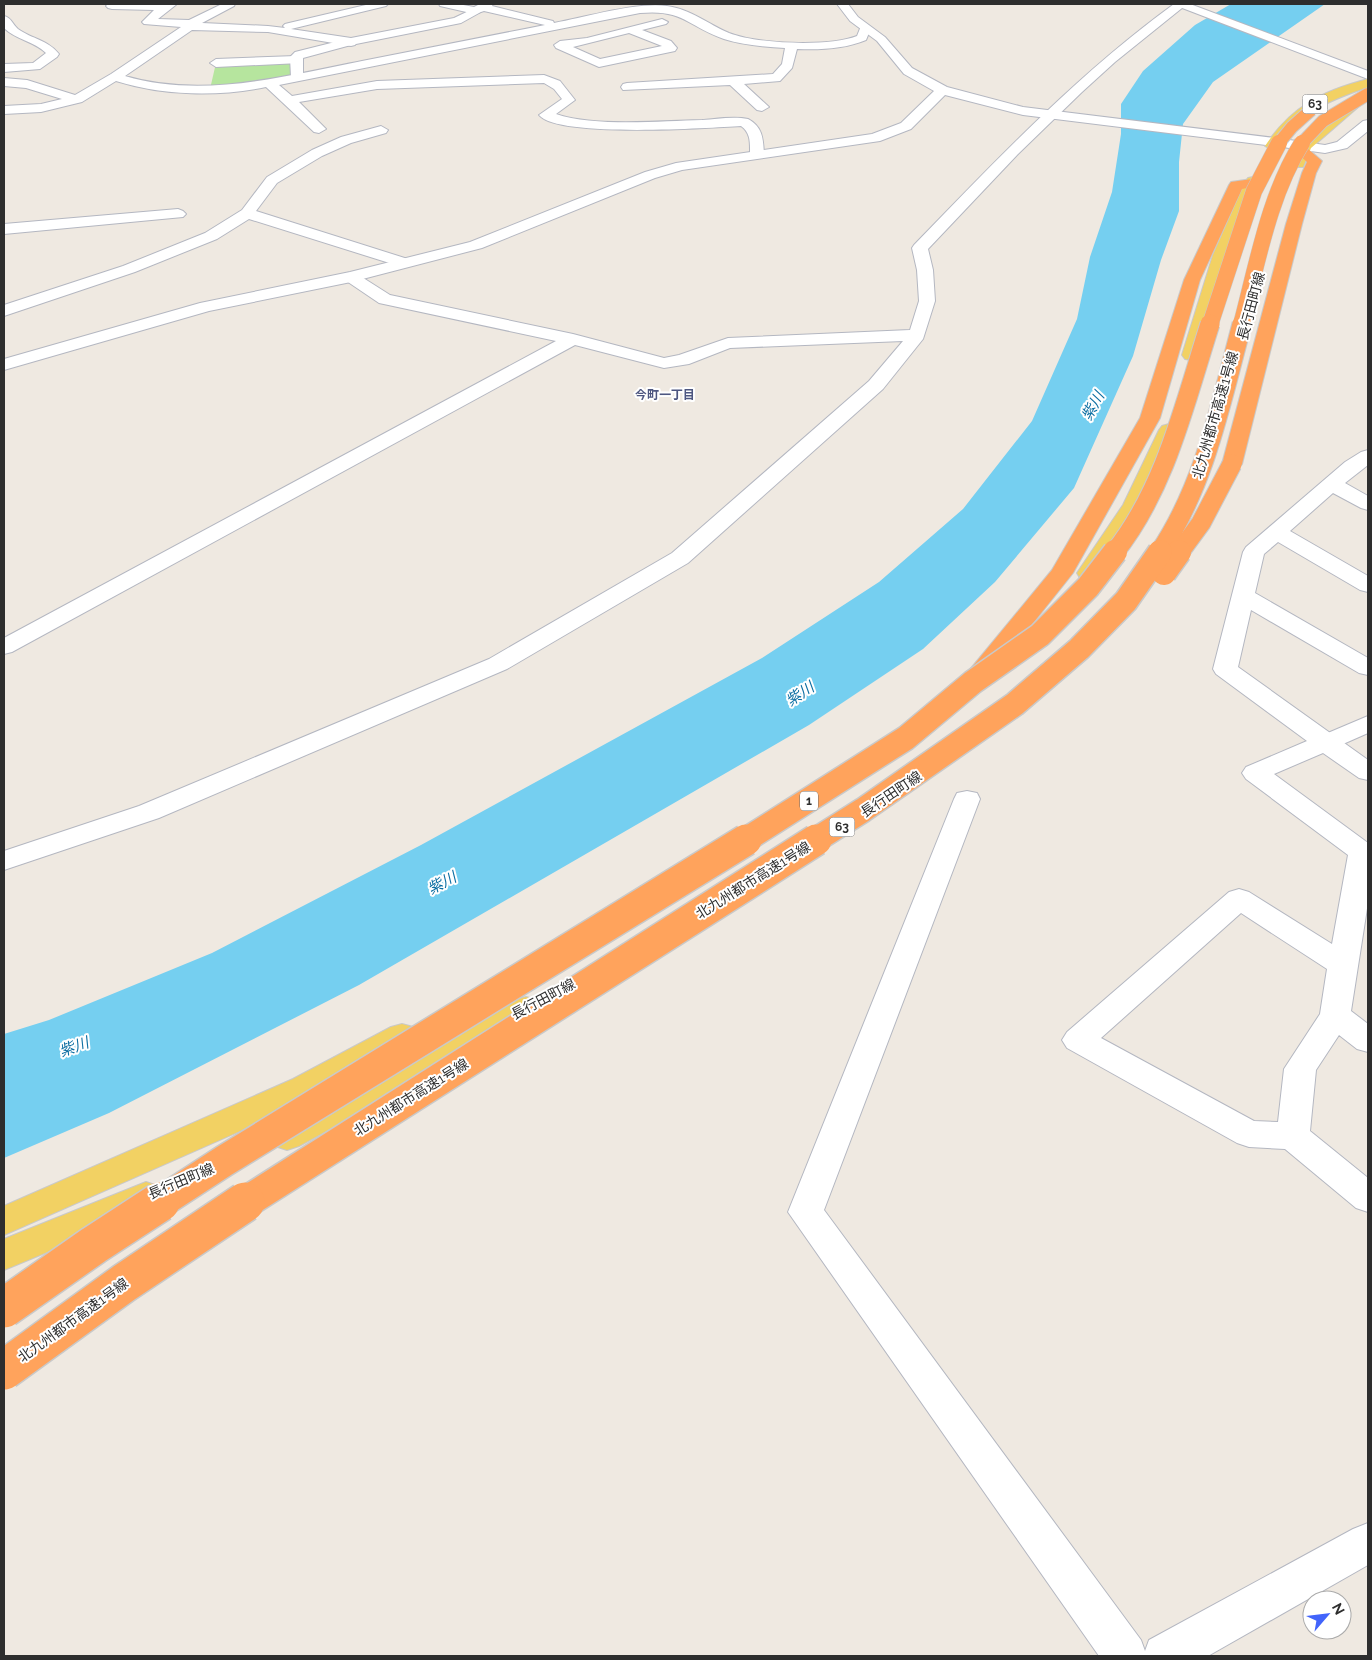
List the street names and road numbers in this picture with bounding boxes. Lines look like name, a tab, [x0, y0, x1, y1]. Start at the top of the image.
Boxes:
road number: 63	[1302, 95, 1328, 114]
street label: 長行田町線	[1234, 270, 1268, 342]
street label: 北九州都市高速1号線	[1189, 349, 1241, 481]
street label: 長行田町線	[858, 768, 924, 820]
road number: 1	[800, 791, 818, 810]
road number: 63	[830, 818, 854, 836]
street label: 北九州都市高速1号線	[693, 838, 813, 922]
street label: 長行田町線	[508, 976, 578, 1022]
street label: 北九州都市高速1号線	[351, 1055, 471, 1139]
street label: 長行田町線	[146, 1160, 216, 1202]
street label: 北九州都市高速1号線	[15, 1275, 131, 1365]

